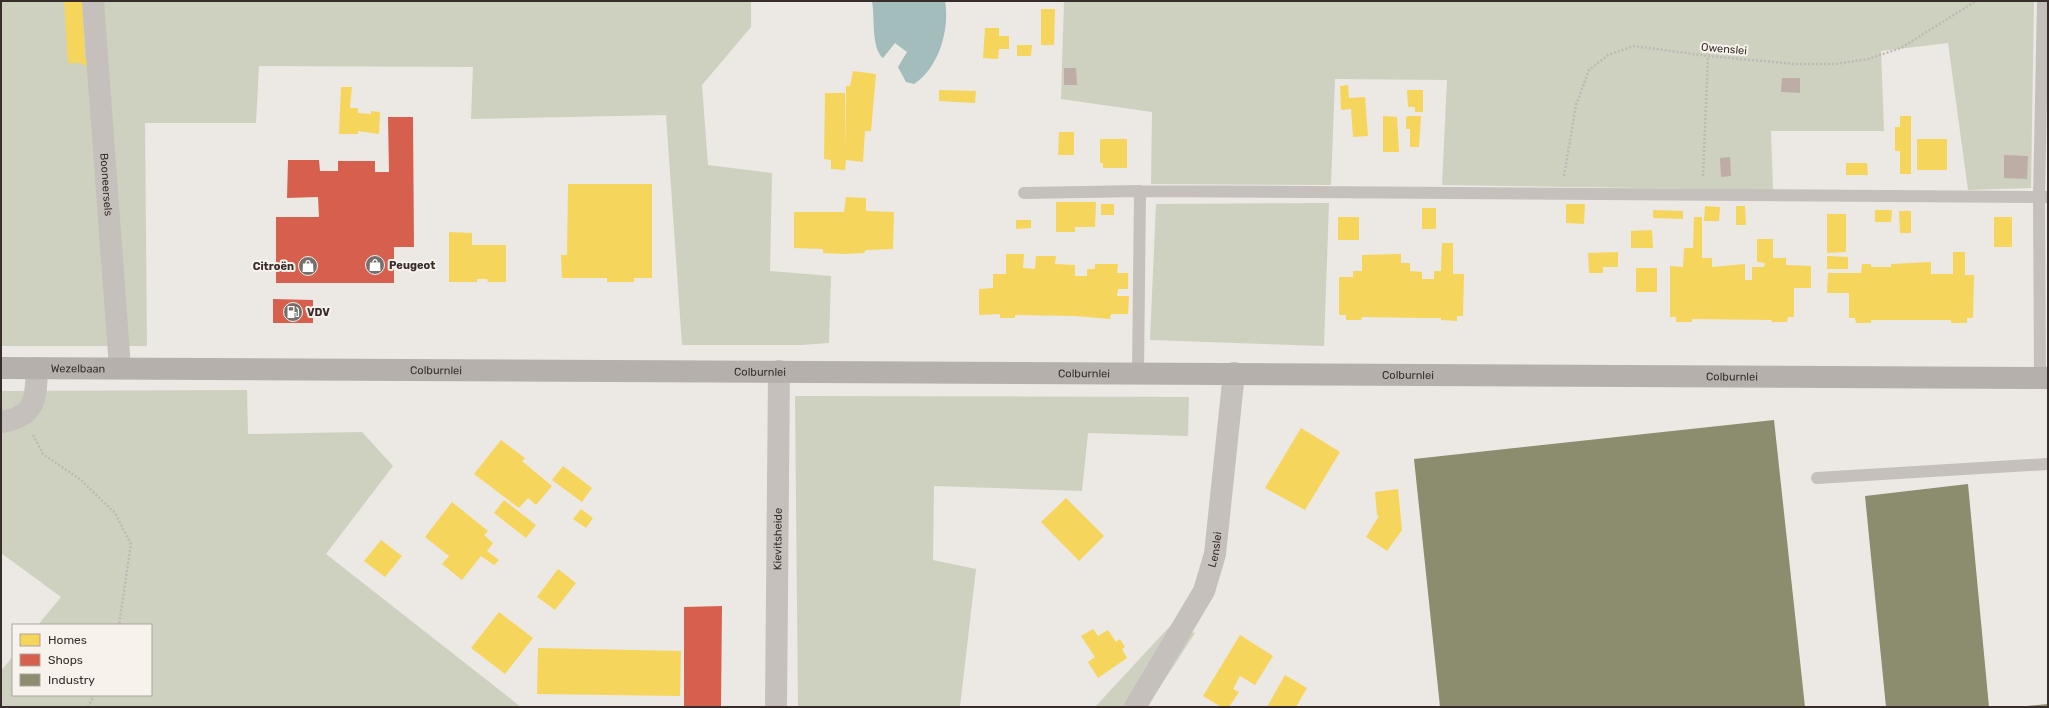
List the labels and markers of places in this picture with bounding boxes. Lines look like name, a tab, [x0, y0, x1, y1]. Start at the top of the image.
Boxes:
shop icon: Peugeot	[364, 254, 386, 276]
shop icon: Citroën	[297, 255, 319, 277]
place label: Peugeot	[389, 259, 435, 272]
place label: Citroën	[253, 260, 294, 273]
fuel station icon: VDV	[282, 301, 304, 323]
place label: VDV	[307, 306, 330, 319]

